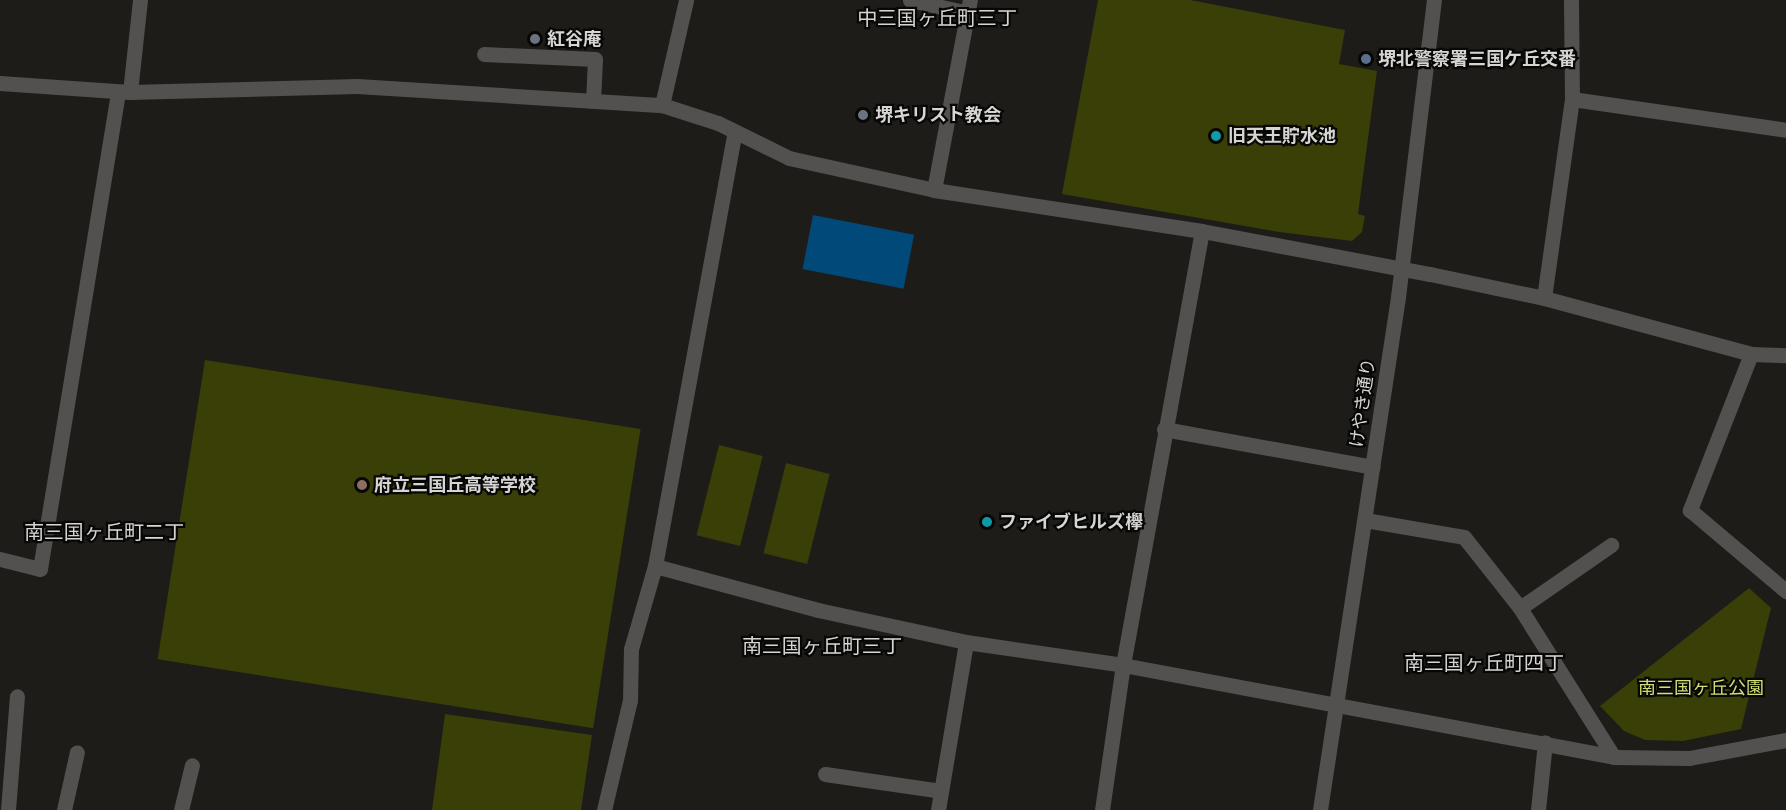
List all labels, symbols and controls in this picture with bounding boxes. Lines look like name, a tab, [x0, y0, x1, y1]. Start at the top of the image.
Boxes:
district label: 中三国ヶ丘町三丁	[857, 6, 1017, 30]
place label: 紅谷庵	[547, 28, 601, 50]
marker: 紅谷庵	[528, 32, 542, 46]
place label: 堺北警察署三国ケ丘交番	[1378, 48, 1576, 70]
marker: 堺北警察署三国ケ丘交番	[1359, 52, 1373, 66]
place label: 堺キリスト教会	[875, 104, 1001, 126]
marker: 堺キリスト教会	[856, 108, 870, 122]
place label: 旧天王貯水池	[1228, 125, 1336, 147]
marker: 旧天王貯水池	[1209, 129, 1223, 143]
street label: けやき通り	[1346, 357, 1380, 449]
place label: 府立三国丘高等学校	[374, 474, 536, 496]
marker: 府立三国丘高等学校	[355, 478, 369, 492]
place label: ファイブヒルズ欅	[999, 511, 1143, 533]
marker: ファイブヒルズ欅	[980, 515, 994, 529]
district label: 南三国ヶ丘町二丁	[24, 520, 184, 544]
district label: 南三国ヶ丘町三丁	[742, 634, 902, 658]
district label: 南三国ヶ丘町四丁	[1404, 651, 1564, 675]
park label: 南三国ヶ丘公園	[1638, 677, 1764, 699]

